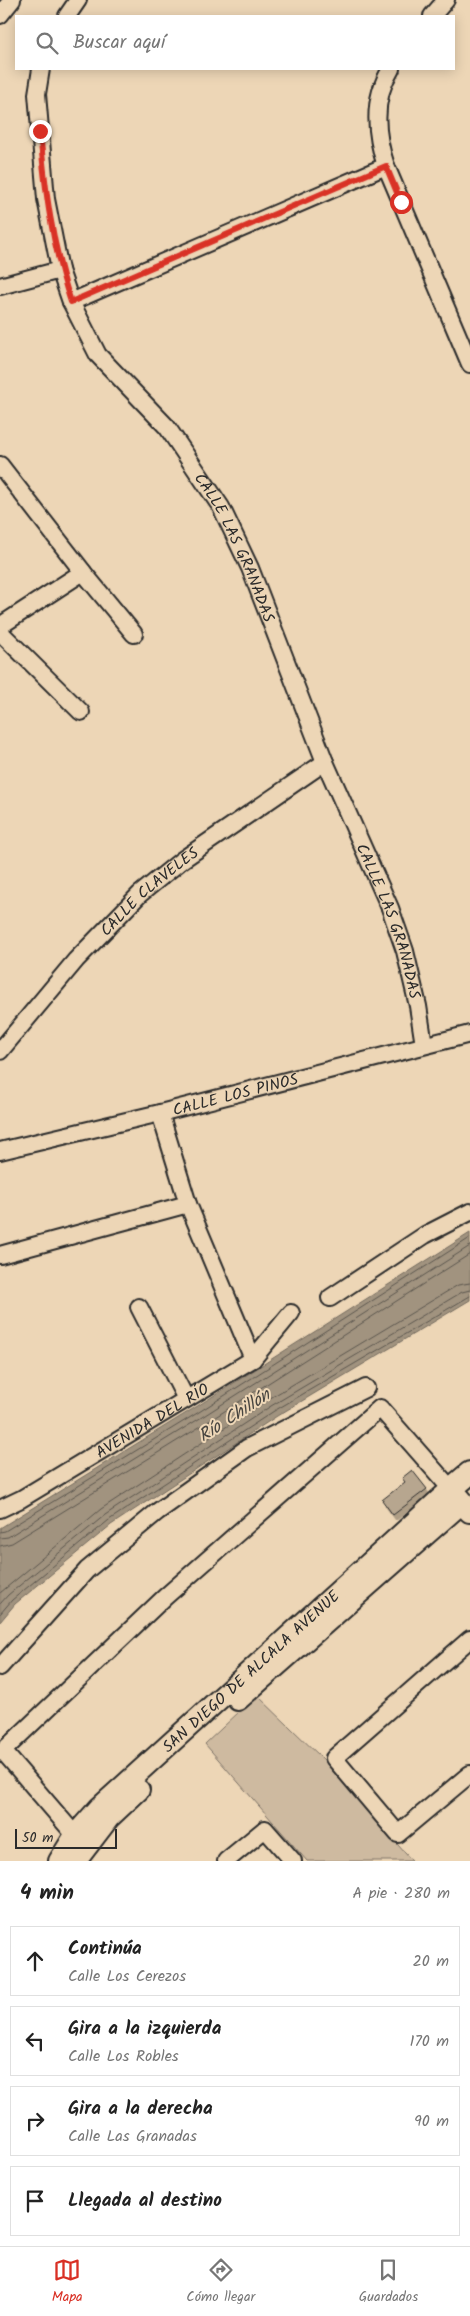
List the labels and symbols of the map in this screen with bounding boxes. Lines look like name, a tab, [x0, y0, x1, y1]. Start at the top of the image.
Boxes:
route end	[29, 120, 52, 143]
route start	[390, 191, 413, 214]
street label: CALLE LAS GRANADAS	[187, 468, 281, 627]
street label: CALLE LAS GRANADAS	[349, 840, 427, 1002]
street label: CALLE CLAVELES	[94, 841, 204, 943]
street label: CALLE LOS PINOS	[170, 1067, 302, 1123]
street label: AVENIDA DEL RÍO	[91, 1377, 214, 1465]
water label: Río Chillón	[193, 1381, 278, 1451]
street label: SAN DIEGO DE ALCALA AVENUE	[157, 1584, 346, 1759]
scale bar	[15, 1826, 118, 1849]

